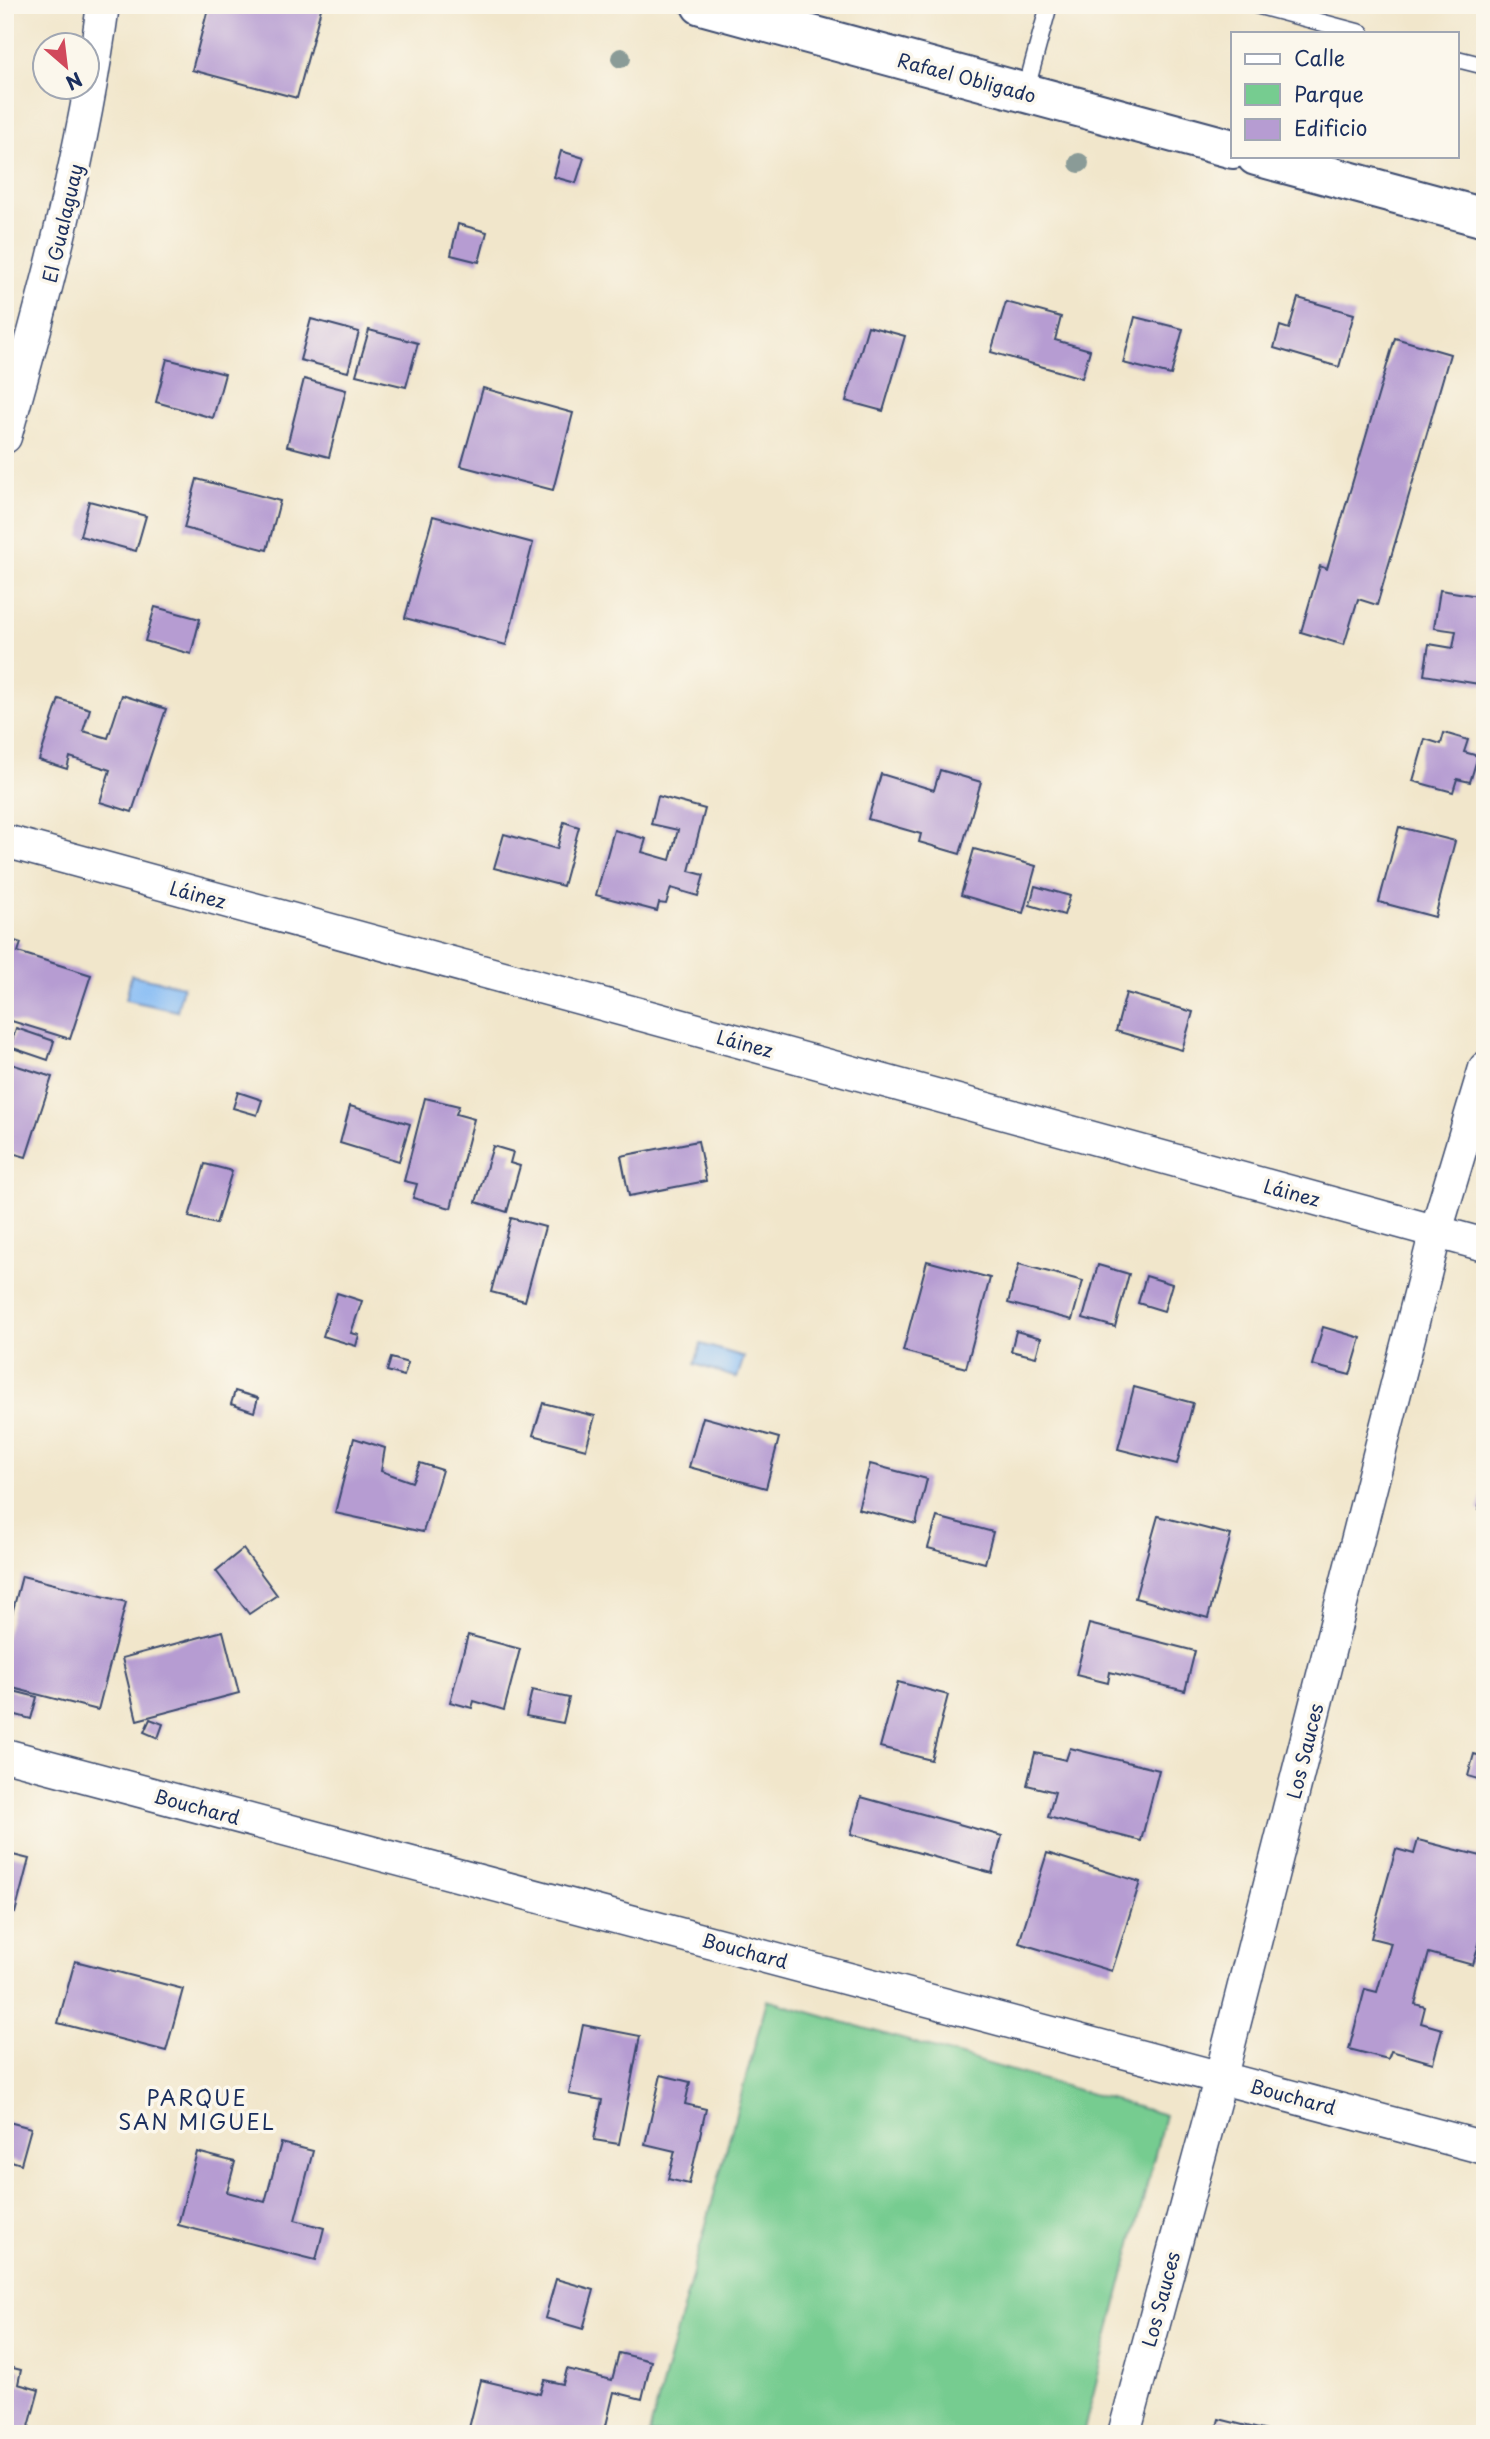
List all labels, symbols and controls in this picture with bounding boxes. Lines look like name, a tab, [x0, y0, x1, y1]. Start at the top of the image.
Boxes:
north arrow	[32, 32, 102, 102]
legend	[1231, 32, 1458, 158]
text: Calle	[1294, 41, 1345, 73]
street label: Rafael Obligado	[895, 45, 1039, 109]
text: N	[61, 66, 88, 98]
text: Parque	[1294, 77, 1364, 109]
text: Edificio	[1294, 111, 1367, 143]
street label: El Gualaguay	[35, 161, 89, 285]
street label: Láinez	[167, 873, 229, 915]
street label: Láinez	[714, 1022, 776, 1064]
street label: Láinez	[1261, 1171, 1323, 1213]
street label: Los Sauces	[1279, 1700, 1329, 1802]
street label: Bouchard	[151, 1781, 243, 1831]
street label: Bouchard	[699, 1925, 791, 1975]
street label: Bouchard	[1247, 2071, 1339, 2121]
district label: PARQUE SAN MIGUEL	[118, 2081, 276, 2137]
street label: Los Sauces	[1134, 2248, 1186, 2350]

